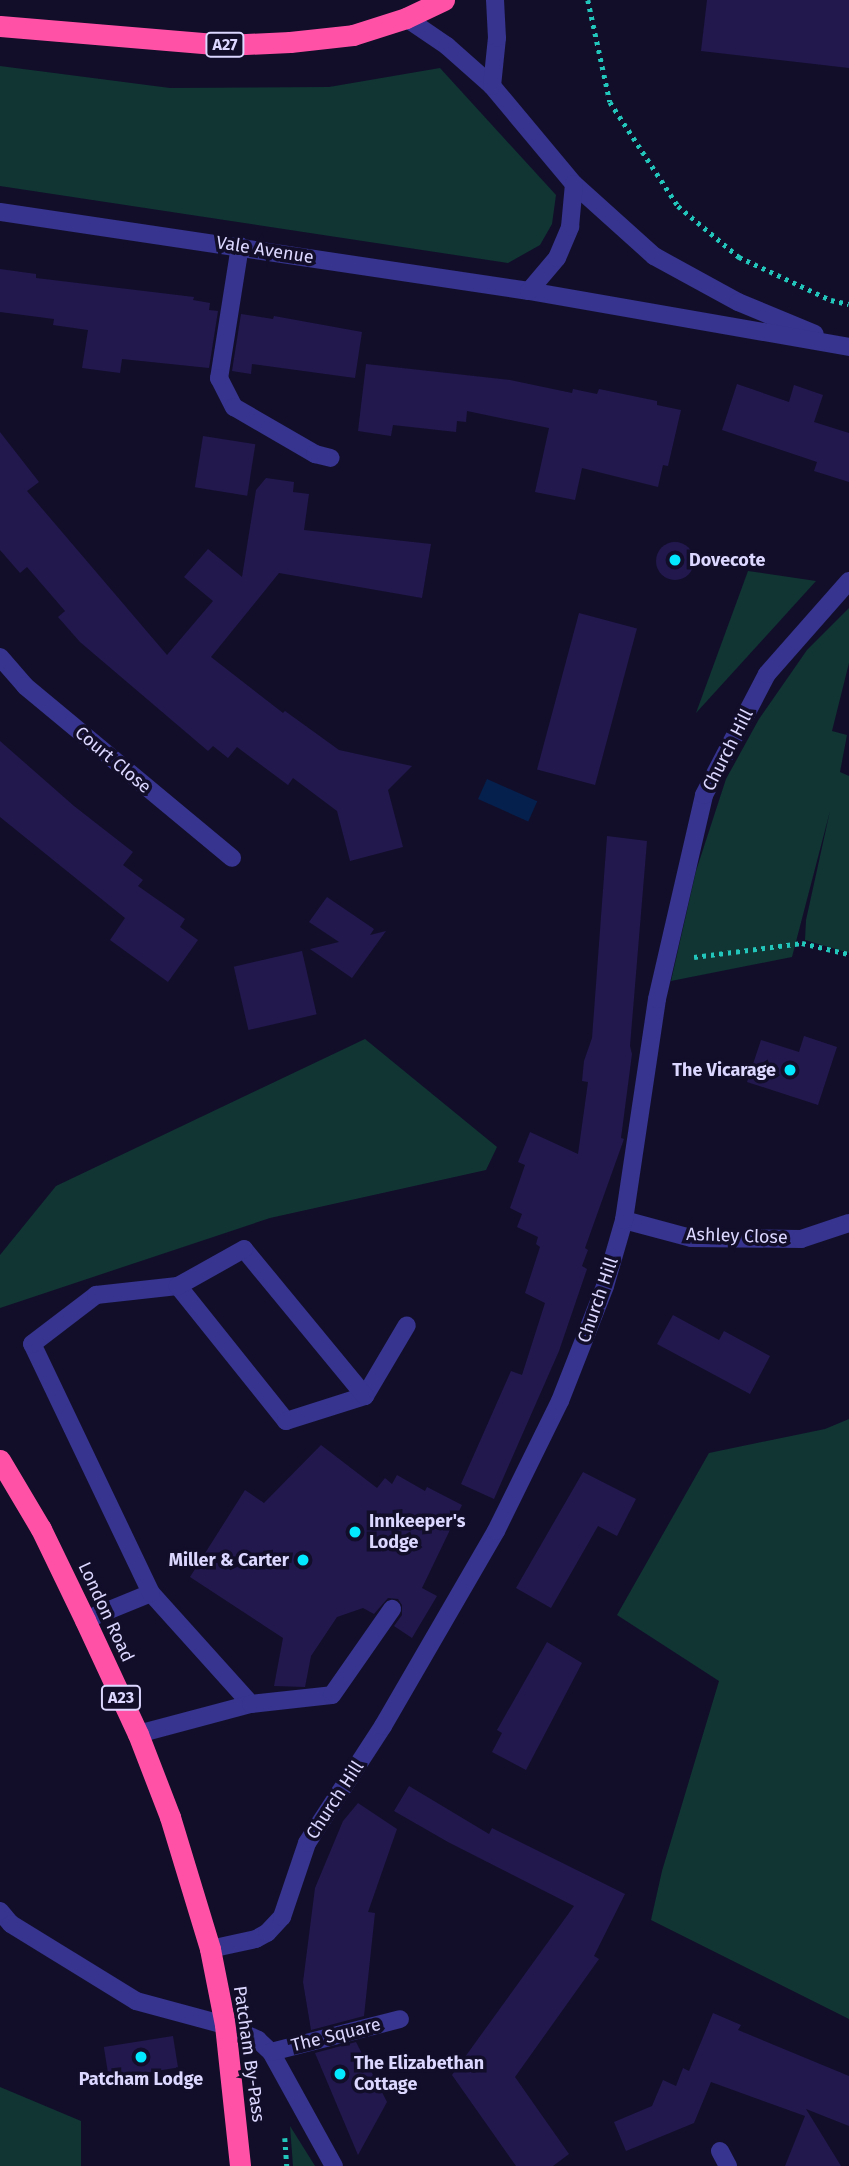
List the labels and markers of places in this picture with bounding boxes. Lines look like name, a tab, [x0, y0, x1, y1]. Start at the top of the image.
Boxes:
place label: Dovecote	[689, 549, 765, 571]
marker: Dovecote	[667, 552, 683, 568]
place label: The Vicarage	[672, 1059, 776, 1081]
marker: The Vicarage	[782, 1062, 798, 1078]
place label: Innkeeper's Lodge	[369, 1511, 465, 1554]
marker: Innkeeper's Lodge	[347, 1524, 363, 1540]
place label: Miller & Carter	[169, 1549, 289, 1571]
marker: Miller & Carter	[295, 1552, 311, 1568]
marker: Patcham Lodge	[133, 2049, 149, 2065]
place label: The Elizabethan Cottage	[354, 2053, 484, 2096]
marker: The Elizabethan Cottage	[332, 2066, 348, 2082]
place label: Patcham Lodge	[79, 2068, 203, 2090]

